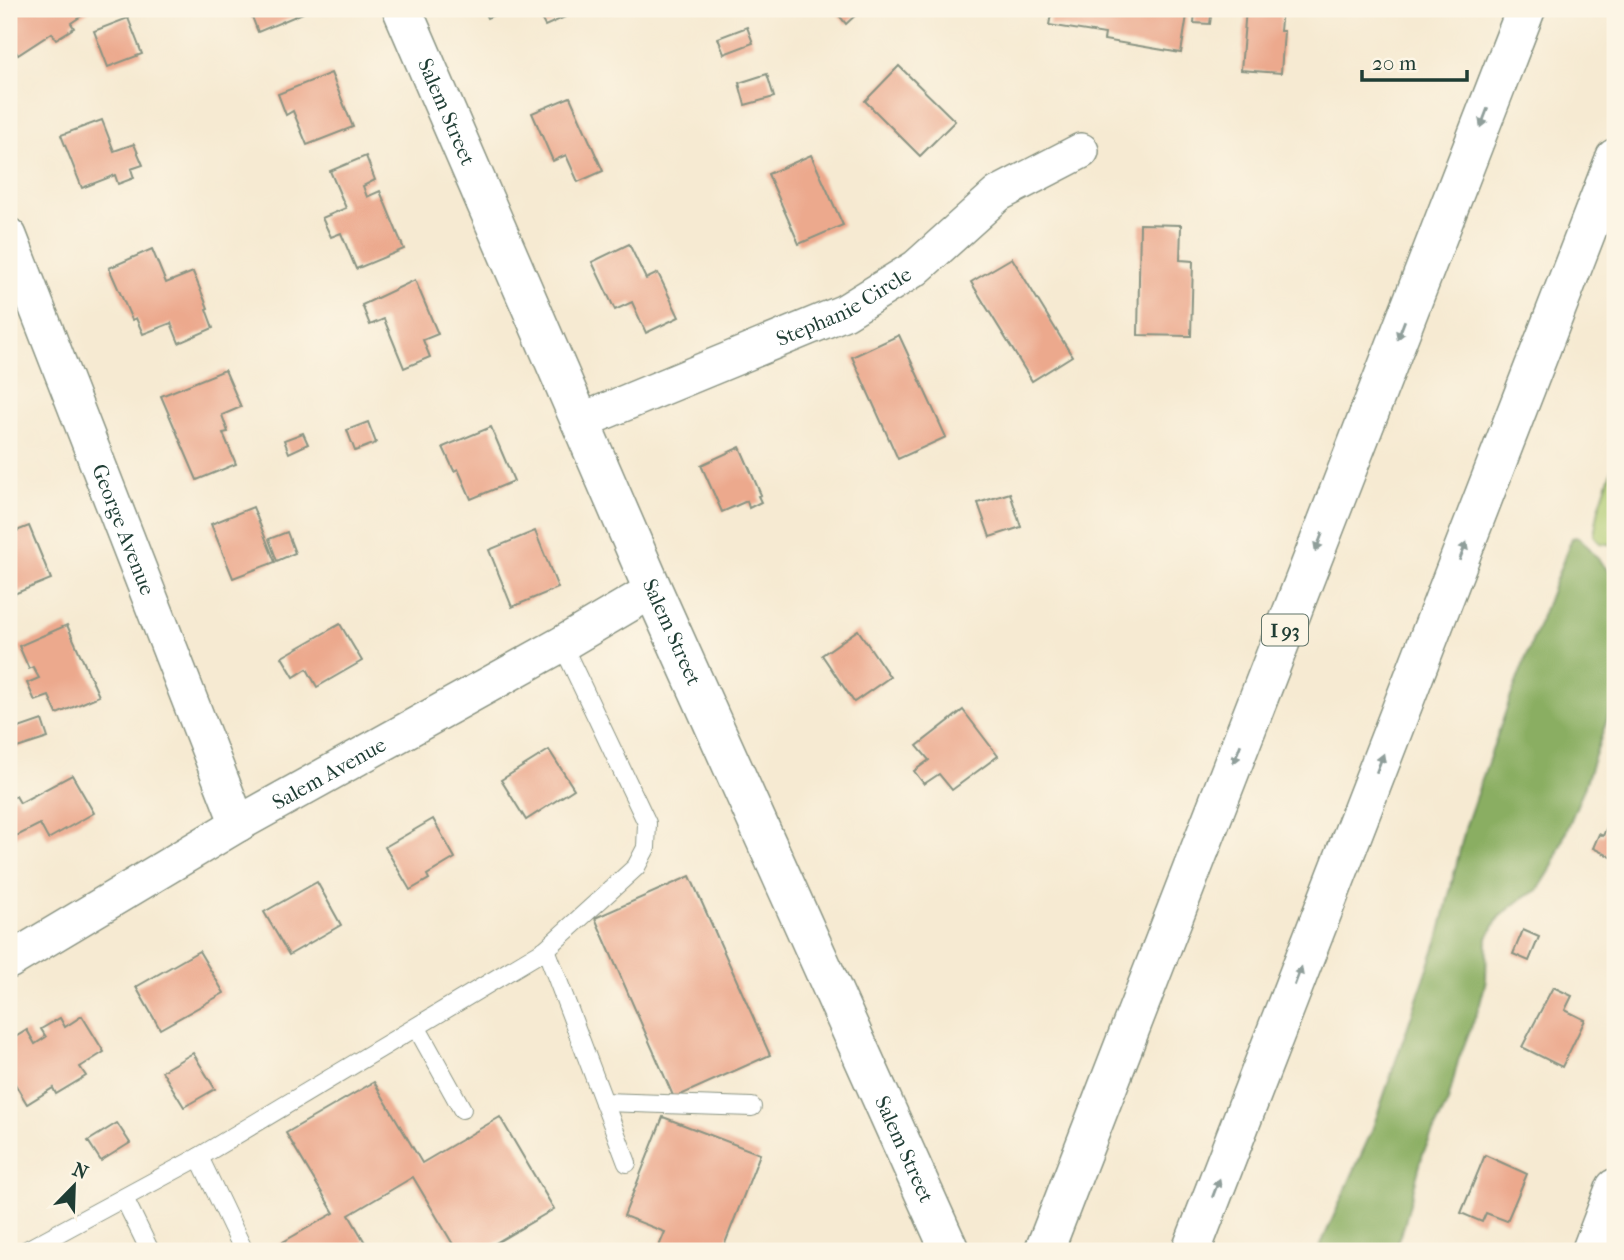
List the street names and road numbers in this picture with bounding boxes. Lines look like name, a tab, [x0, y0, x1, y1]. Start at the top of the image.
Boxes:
street label: Salem Street	[413, 55, 480, 169]
street label: Stephanie Circle	[773, 262, 916, 351]
street label: George Avenue	[87, 461, 160, 598]
street label: Salem Street	[638, 575, 706, 689]
road number: I 93	[1262, 614, 1308, 646]
street label: Salem Avenue	[268, 732, 390, 815]
street label: Salem Street	[870, 1092, 939, 1207]

